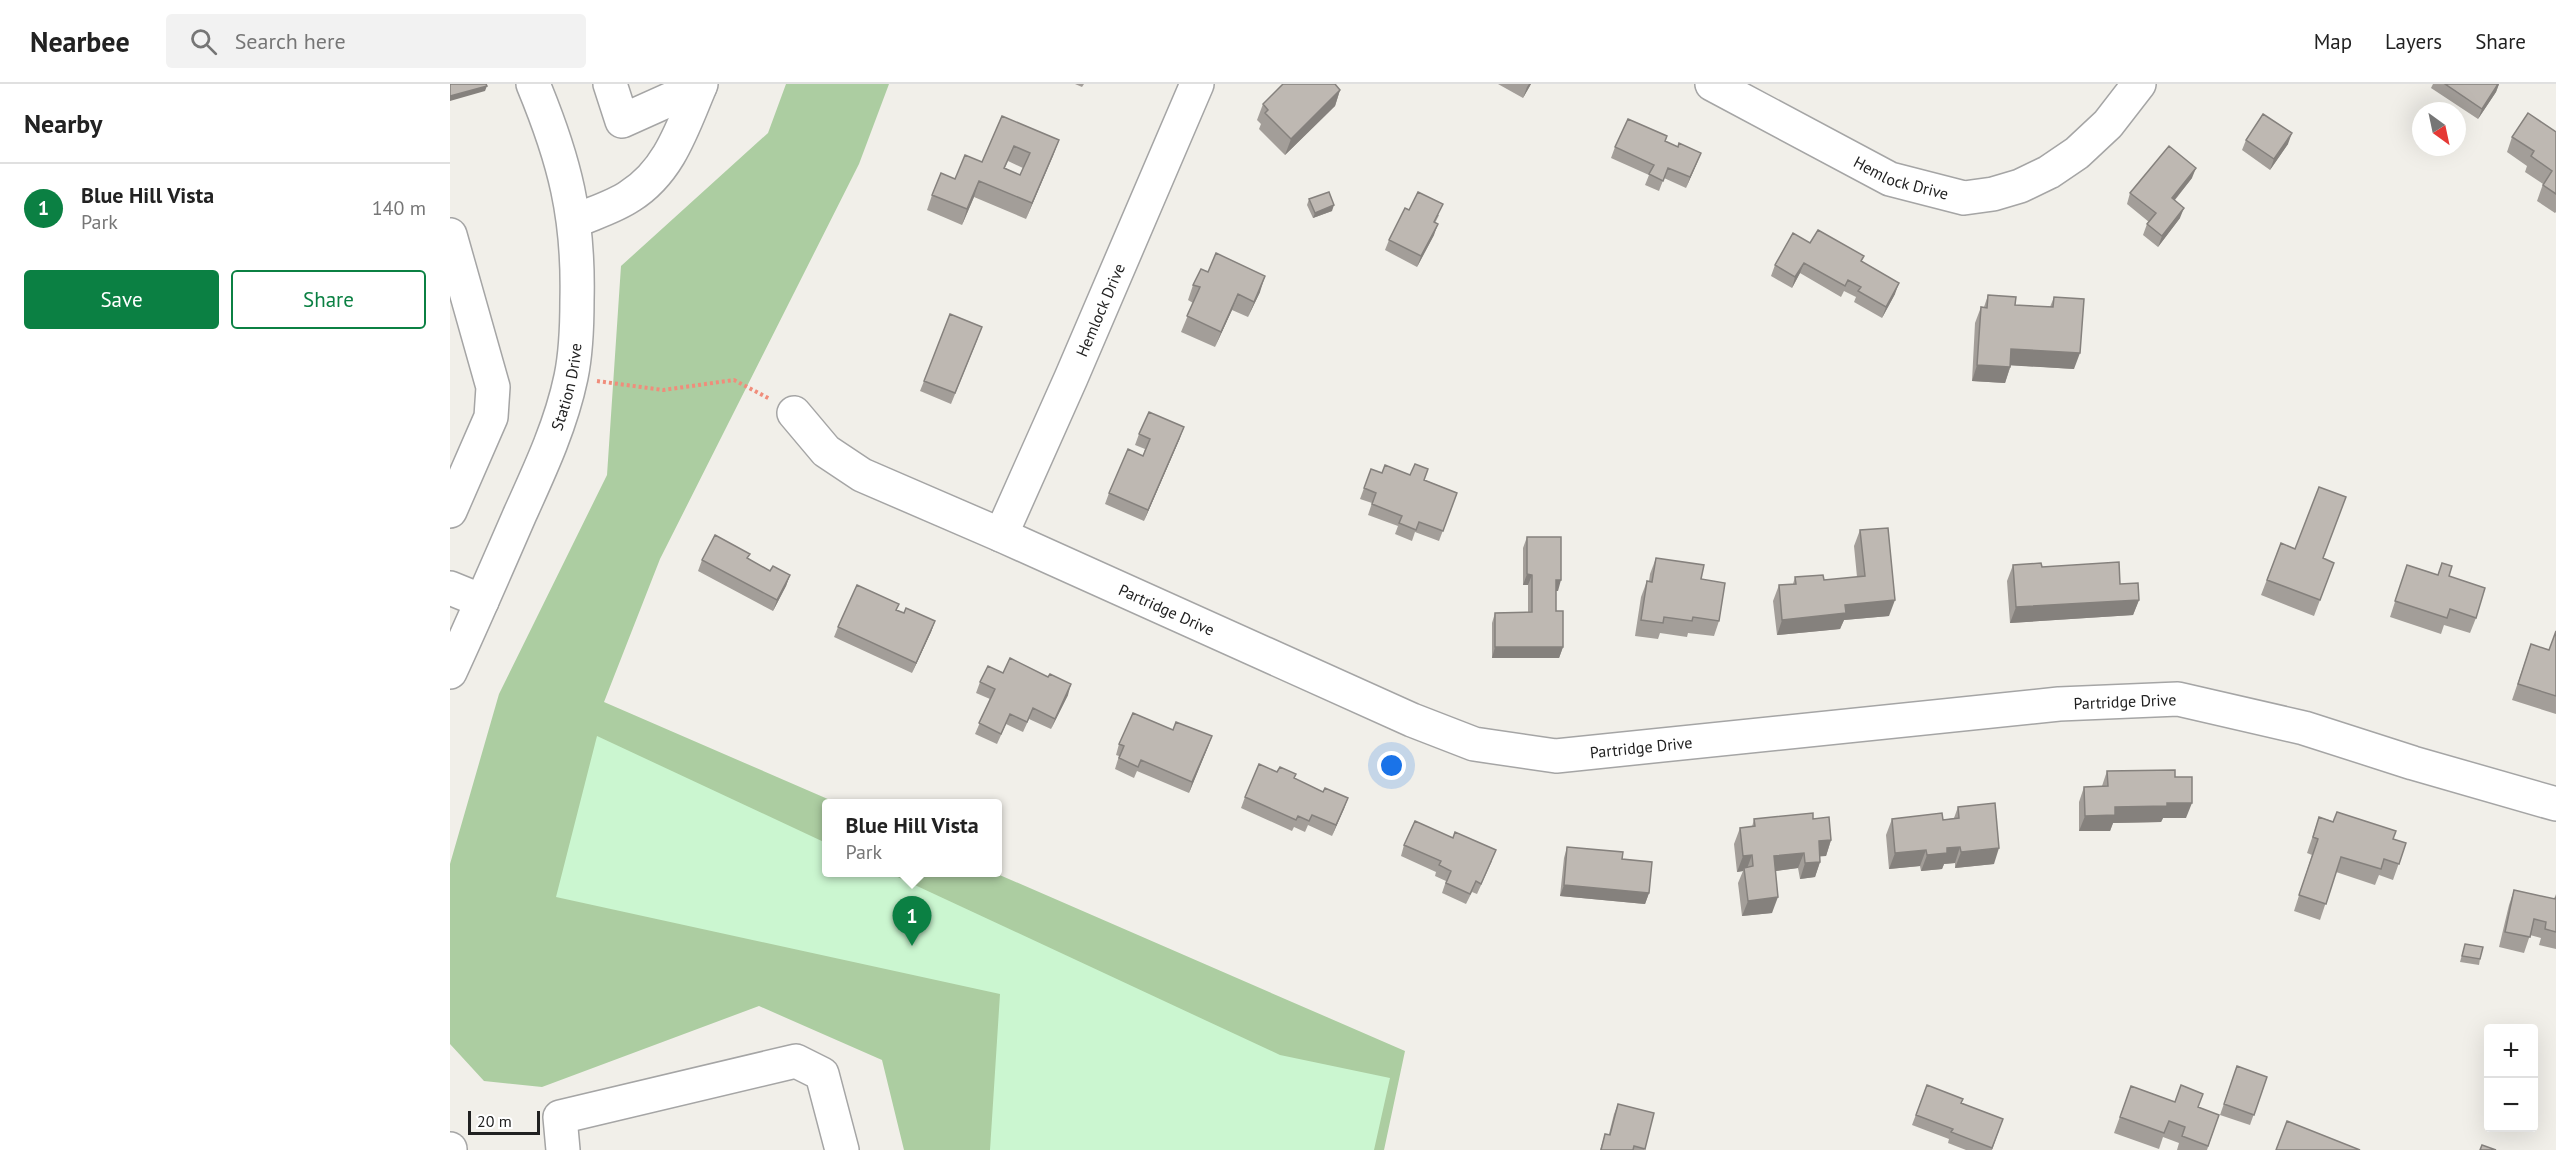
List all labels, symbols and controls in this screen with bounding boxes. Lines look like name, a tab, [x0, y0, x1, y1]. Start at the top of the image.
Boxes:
search box	[166, 14, 586, 68]
text: Nearbee	[30, 23, 130, 60]
icon: search	[187, 25, 220, 58]
text: Search here	[235, 27, 346, 55]
text: Map	[2314, 28, 2352, 55]
text: Layers	[2385, 28, 2442, 55]
text: Share	[2475, 28, 2526, 55]
north arrow	[2412, 102, 2466, 156]
text: Nearby	[24, 107, 102, 140]
street label: Hemlock Drive	[1850, 152, 1951, 204]
text: Blue Hill Vista	[81, 181, 214, 209]
text: 1	[38, 195, 49, 221]
text: 140 m	[372, 195, 426, 221]
text: Park	[81, 209, 118, 235]
street label: Hemlock Drive	[1071, 260, 1129, 360]
button: Save	[24, 270, 219, 329]
button: Share	[231, 270, 426, 329]
street label: Station Drive	[546, 342, 586, 433]
street label: Partridge Drive	[1116, 579, 1218, 640]
street label: Partridge Drive	[2073, 689, 2177, 713]
street label: Partridge Drive	[1589, 732, 1693, 762]
your location	[1377, 751, 1406, 780]
popup	[822, 799, 1002, 877]
text: Blue Hill Vista	[845, 811, 979, 839]
text: Park	[845, 839, 882, 865]
pin: 1	[892, 896, 932, 946]
map controls	[2484, 1024, 2538, 1132]
button: +	[2484, 1024, 2538, 1078]
button: −	[2484, 1078, 2538, 1132]
scale bar	[468, 1108, 540, 1136]
text: 20 m	[477, 1111, 512, 1131]

